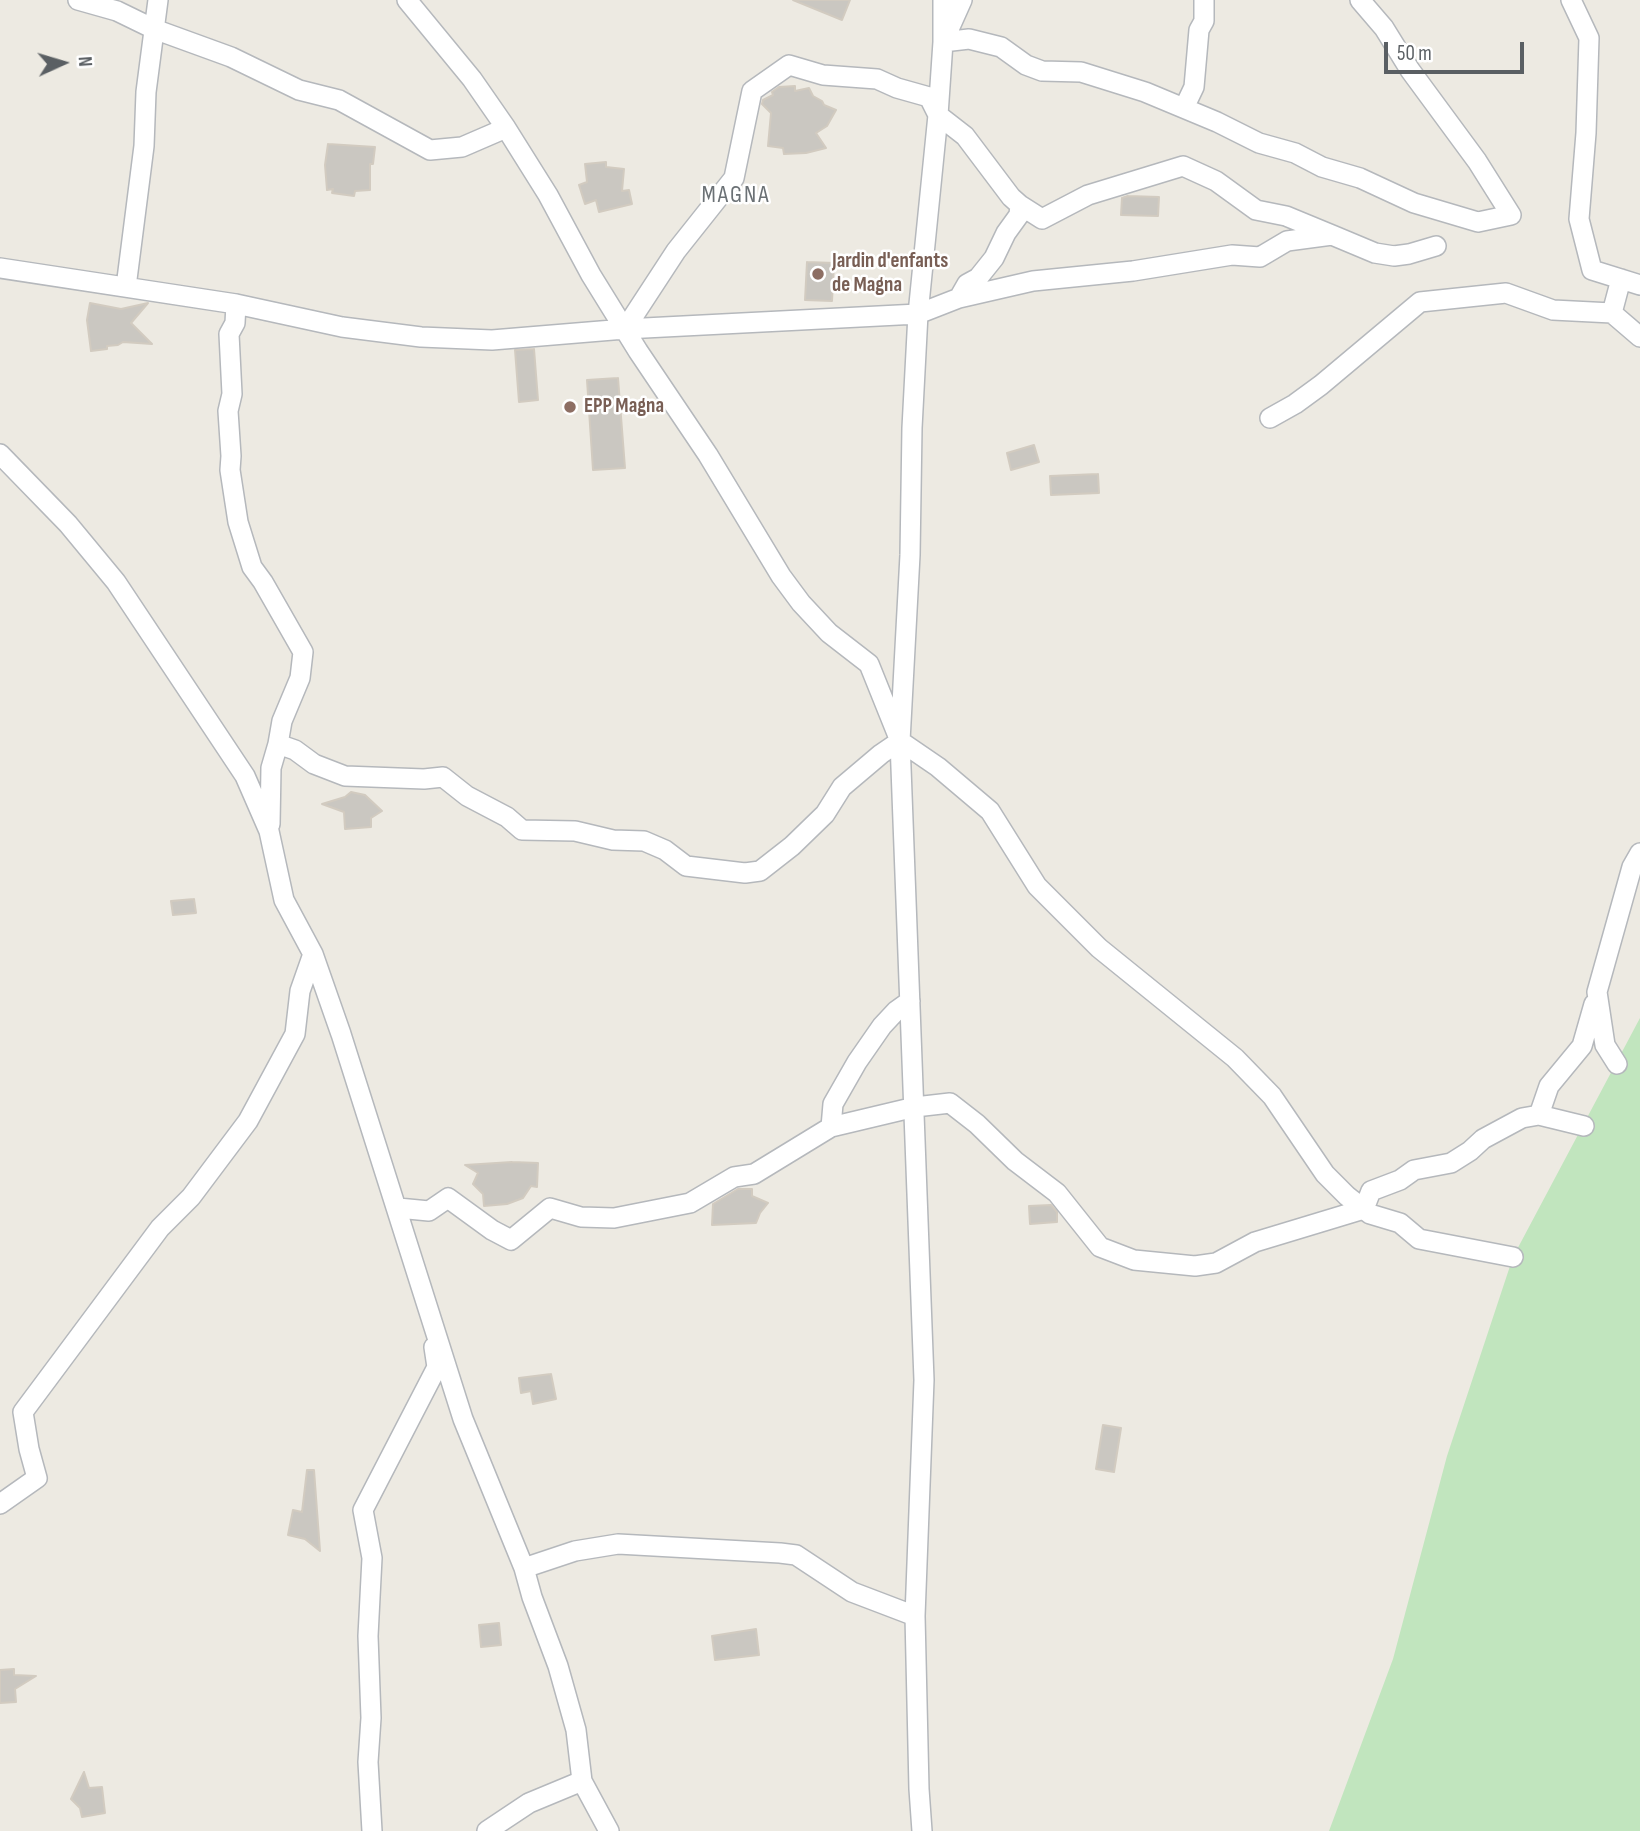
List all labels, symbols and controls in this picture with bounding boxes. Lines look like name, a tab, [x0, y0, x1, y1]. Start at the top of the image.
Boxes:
north arrow	[28, 28, 98, 98]
scale bar	[1388, 28, 1528, 72]
text: 50 m	[1397, 41, 1432, 66]
text: N	[73, 56, 96, 67]
district label: MAGNA	[702, 182, 770, 210]
place label: Jardin d'enfants de Magna	[832, 249, 948, 299]
marker: Jardin d'enfants de Magna	[810, 266, 826, 282]
place label: EPP Magna	[584, 394, 664, 420]
marker: EPP Magna	[562, 399, 578, 415]

